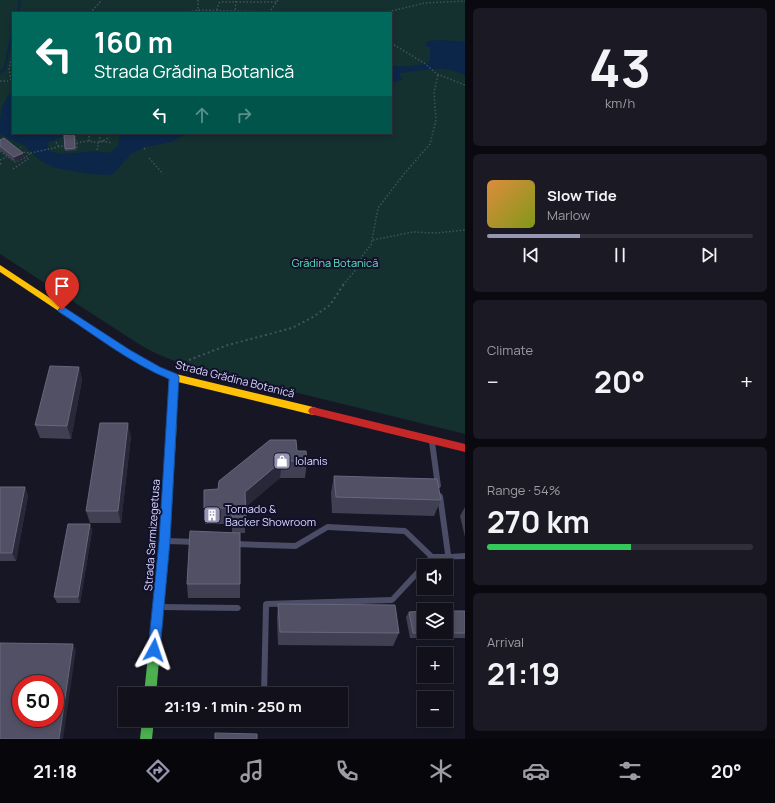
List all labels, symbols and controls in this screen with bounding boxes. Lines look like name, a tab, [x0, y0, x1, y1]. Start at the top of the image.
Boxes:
text: 160 m	[94, 23, 173, 61]
icon: left	[28, 28, 80, 80]
text: 43	[589, 32, 651, 103]
text: Strada Grădina Botanică	[94, 59, 294, 83]
text: km/h	[605, 94, 635, 112]
icon: left	[149, 104, 171, 126]
icon: ahead	[191, 104, 213, 126]
icon: right	[233, 104, 255, 126]
text: Slow Tide	[547, 185, 617, 206]
text: Marlow	[547, 206, 590, 224]
icon: previous	[520, 244, 542, 266]
icon: pause	[609, 244, 631, 266]
icon: next	[698, 244, 720, 266]
park label: Grădina Botanică	[292, 255, 378, 270]
pin	[45, 269, 79, 310]
icon: arrive	[51, 275, 73, 297]
text: Climate	[487, 341, 533, 359]
street label: Strada Grădina Botanică	[174, 356, 296, 401]
text: 20°	[594, 361, 645, 402]
text: −	[487, 367, 499, 397]
text: +	[740, 367, 753, 397]
shop icon: Iolanis	[272, 451, 292, 471]
place label: Iolanis	[295, 453, 328, 468]
street label: Strada Sarmizegetusa	[140, 478, 163, 591]
text: Range · 54%	[487, 481, 560, 499]
place label: Tornado & Backer Showroom	[225, 501, 316, 529]
text: 270 km	[487, 501, 590, 542]
building icon: Tornado & Backer Showroom	[202, 505, 222, 525]
map controls	[417, 559, 453, 727]
button: sound	[417, 559, 453, 595]
button: layers	[417, 603, 453, 639]
position arrow	[133, 629, 175, 671]
text: Arrival	[487, 633, 524, 651]
button: +	[417, 647, 453, 683]
text: 21:19	[487, 653, 560, 694]
speed limit sign: 50	[12, 675, 64, 727]
button: −	[417, 691, 453, 727]
text: 21:19 · 1 min · 250 m	[164, 696, 302, 717]
icon: directions	[144, 757, 172, 785]
icon: music	[238, 757, 266, 785]
icon: phone	[333, 757, 361, 785]
icon: climate	[427, 757, 455, 785]
icon: car	[522, 757, 550, 785]
icon: filters	[616, 757, 644, 785]
text: 21:18	[33, 759, 77, 783]
text: 20°	[711, 759, 742, 783]

